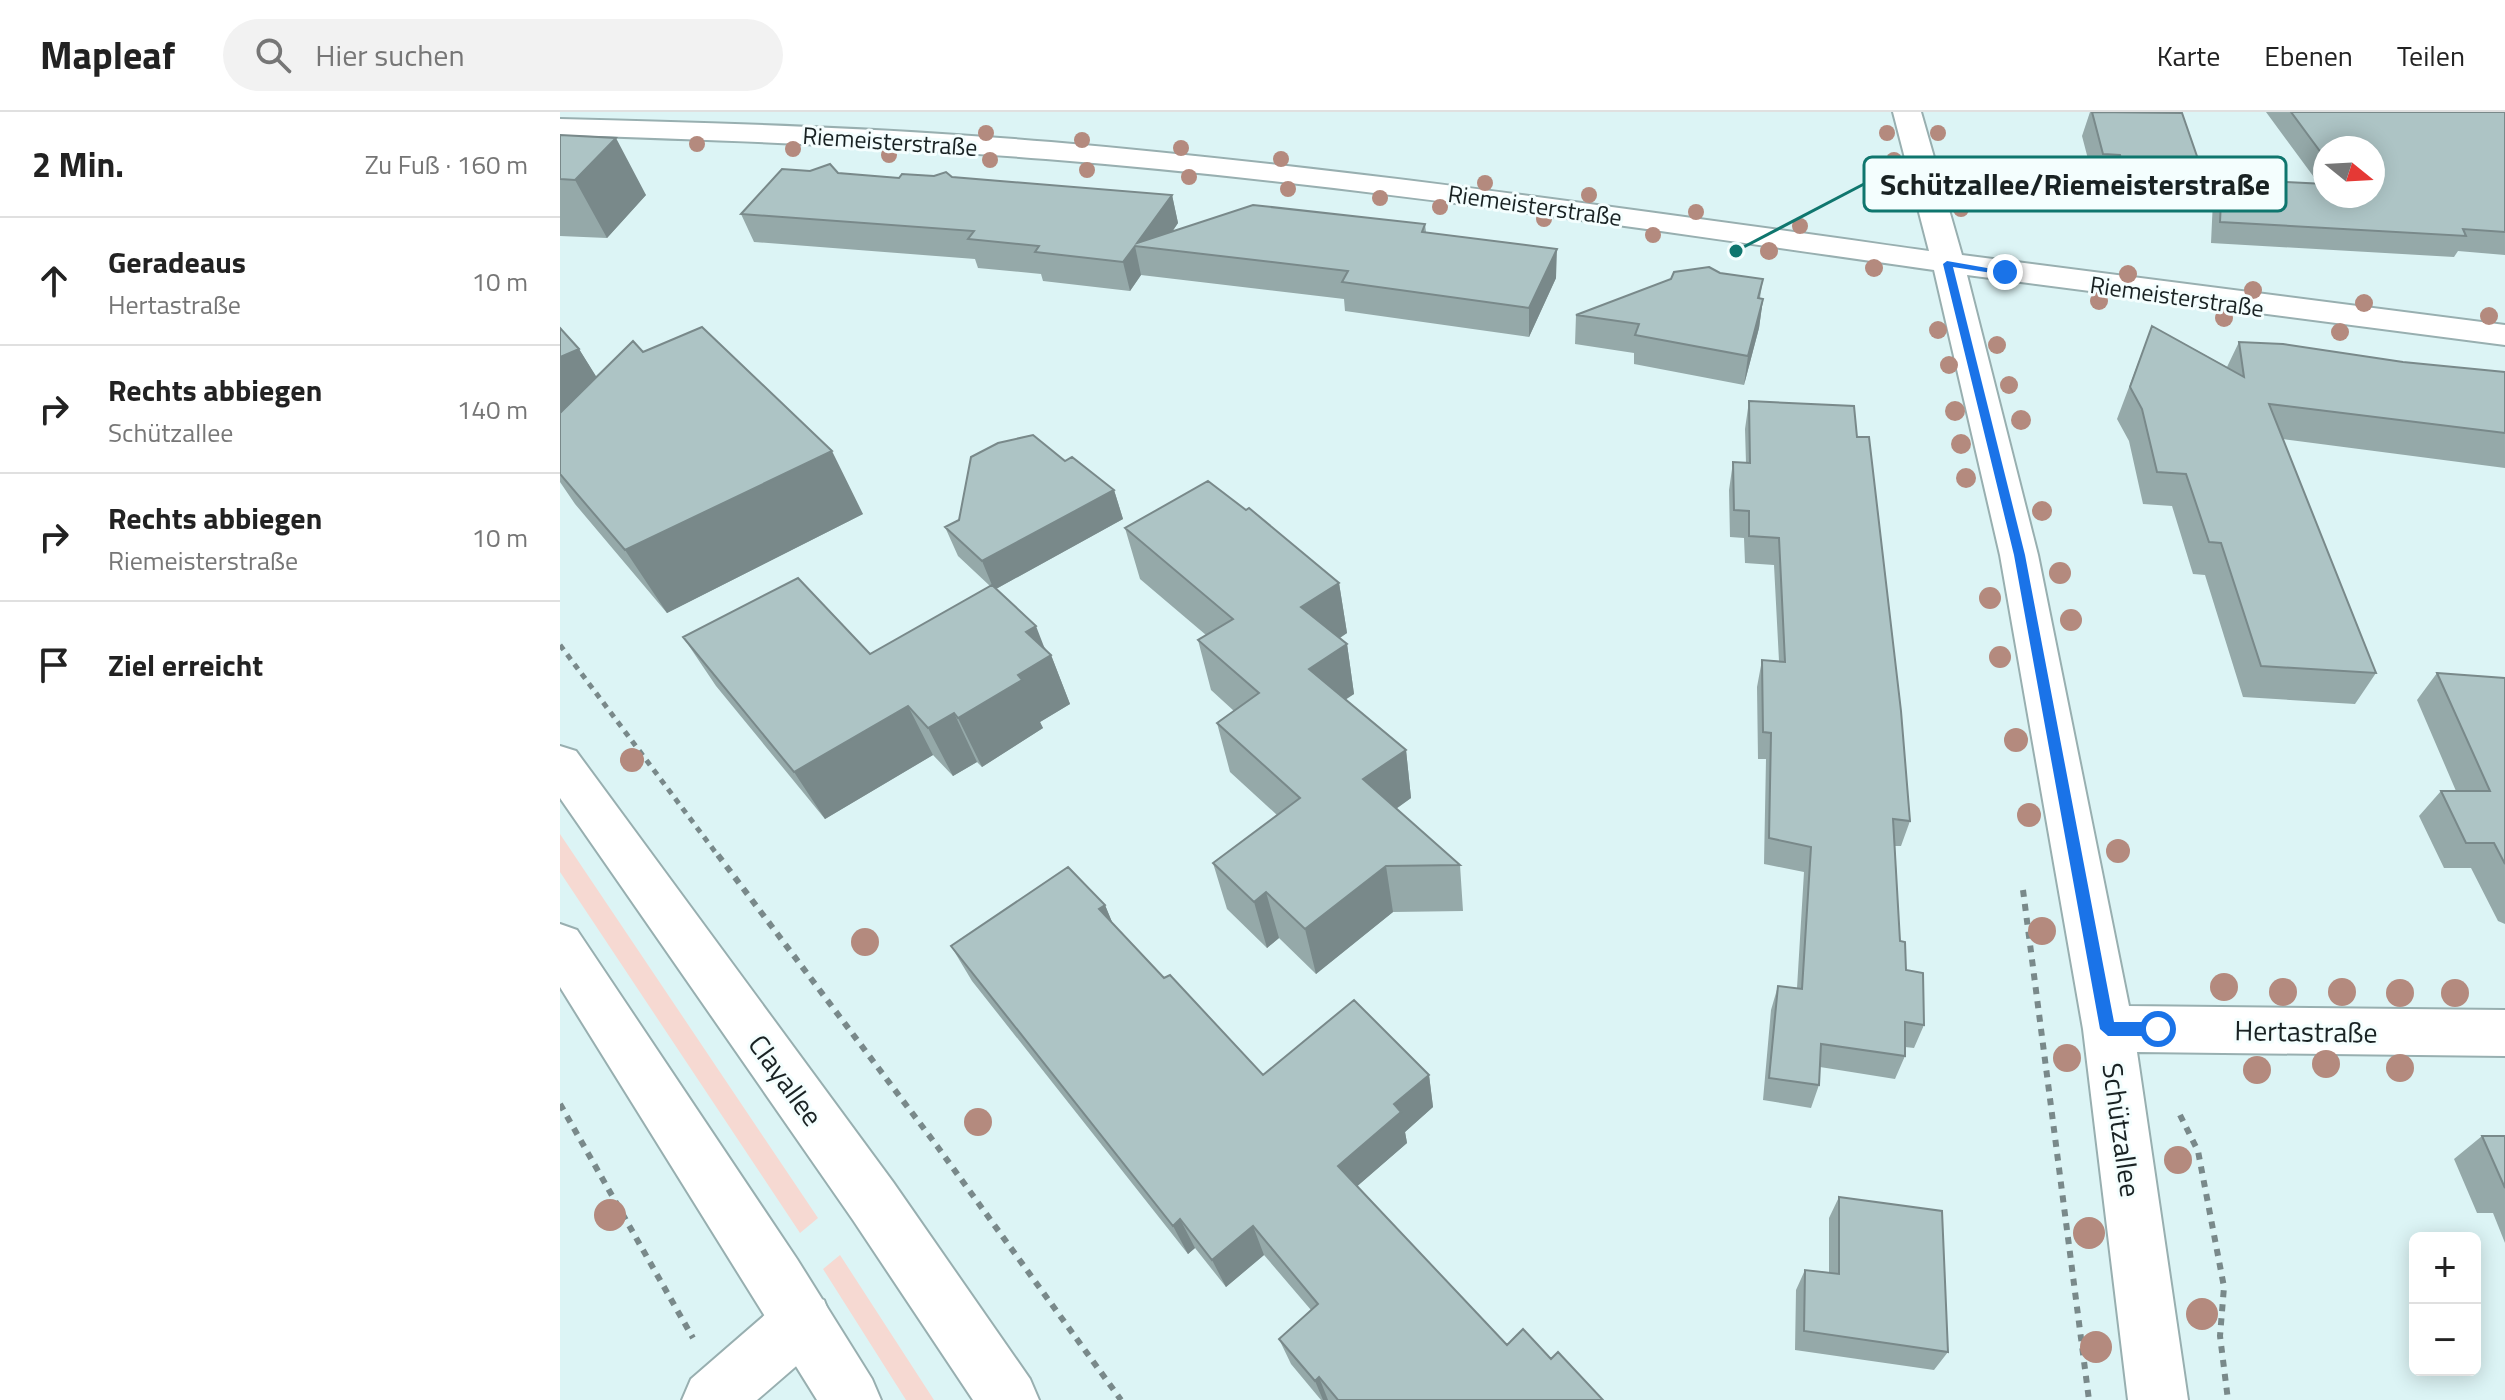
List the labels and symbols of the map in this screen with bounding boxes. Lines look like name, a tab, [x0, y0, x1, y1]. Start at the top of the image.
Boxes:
street label: Riemeisterstraße	[801, 117, 979, 165]
north arrow	[2313, 136, 2385, 208]
callout: Schützallee/Riemeisterstraße	[1864, 157, 2286, 211]
text: Schützallee/Riemeisterstraße	[1880, 161, 2270, 207]
street label: Riemeisterstraße	[1446, 175, 1624, 235]
route end	[1987, 254, 2023, 290]
street label: Riemeisterstraße	[2088, 266, 2266, 326]
street label: Hertastraße	[2234, 1008, 2378, 1054]
route start	[2140, 1011, 2176, 1047]
street label: Clayallee	[738, 1025, 834, 1135]
street label: Schützallee	[2091, 1060, 2153, 1200]

